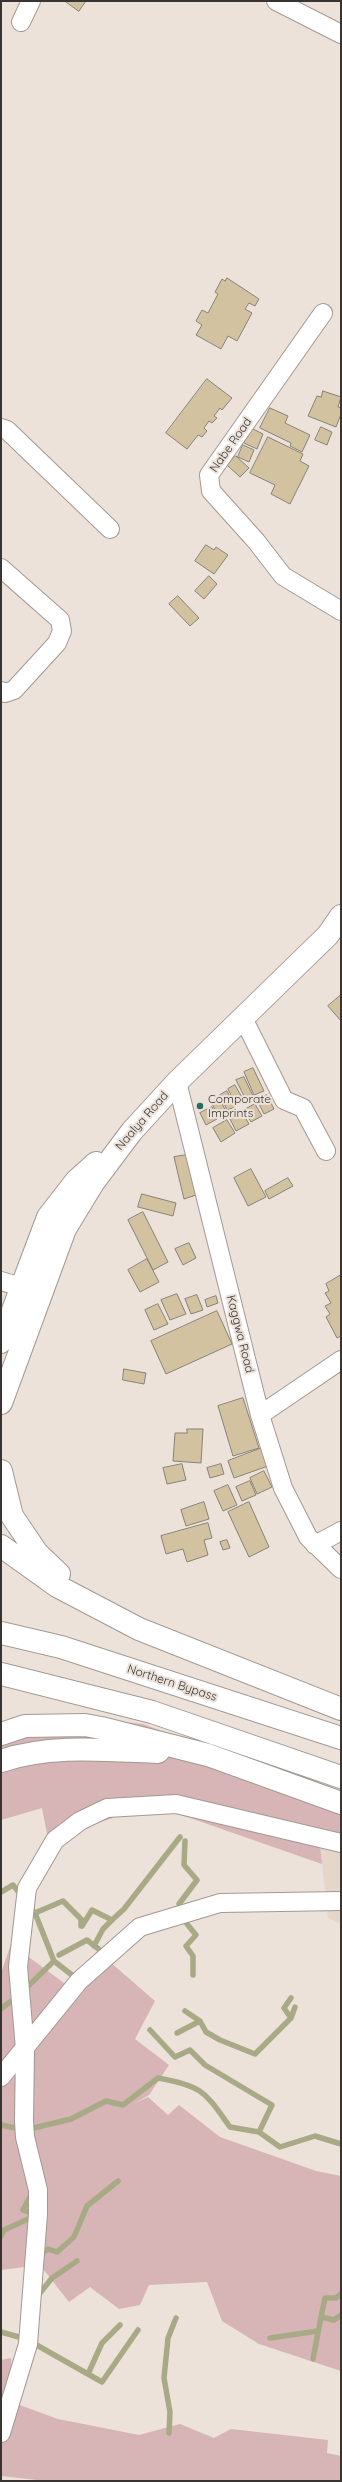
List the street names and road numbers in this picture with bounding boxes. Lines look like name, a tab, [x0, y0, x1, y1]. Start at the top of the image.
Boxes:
street label: Nabe Road	[207, 415, 255, 475]
street label: Naalya Road	[113, 1089, 171, 1153]
street label: Kaggwa Road	[223, 1294, 257, 1374]
street label: Northern Bypass	[125, 1662, 219, 1704]

